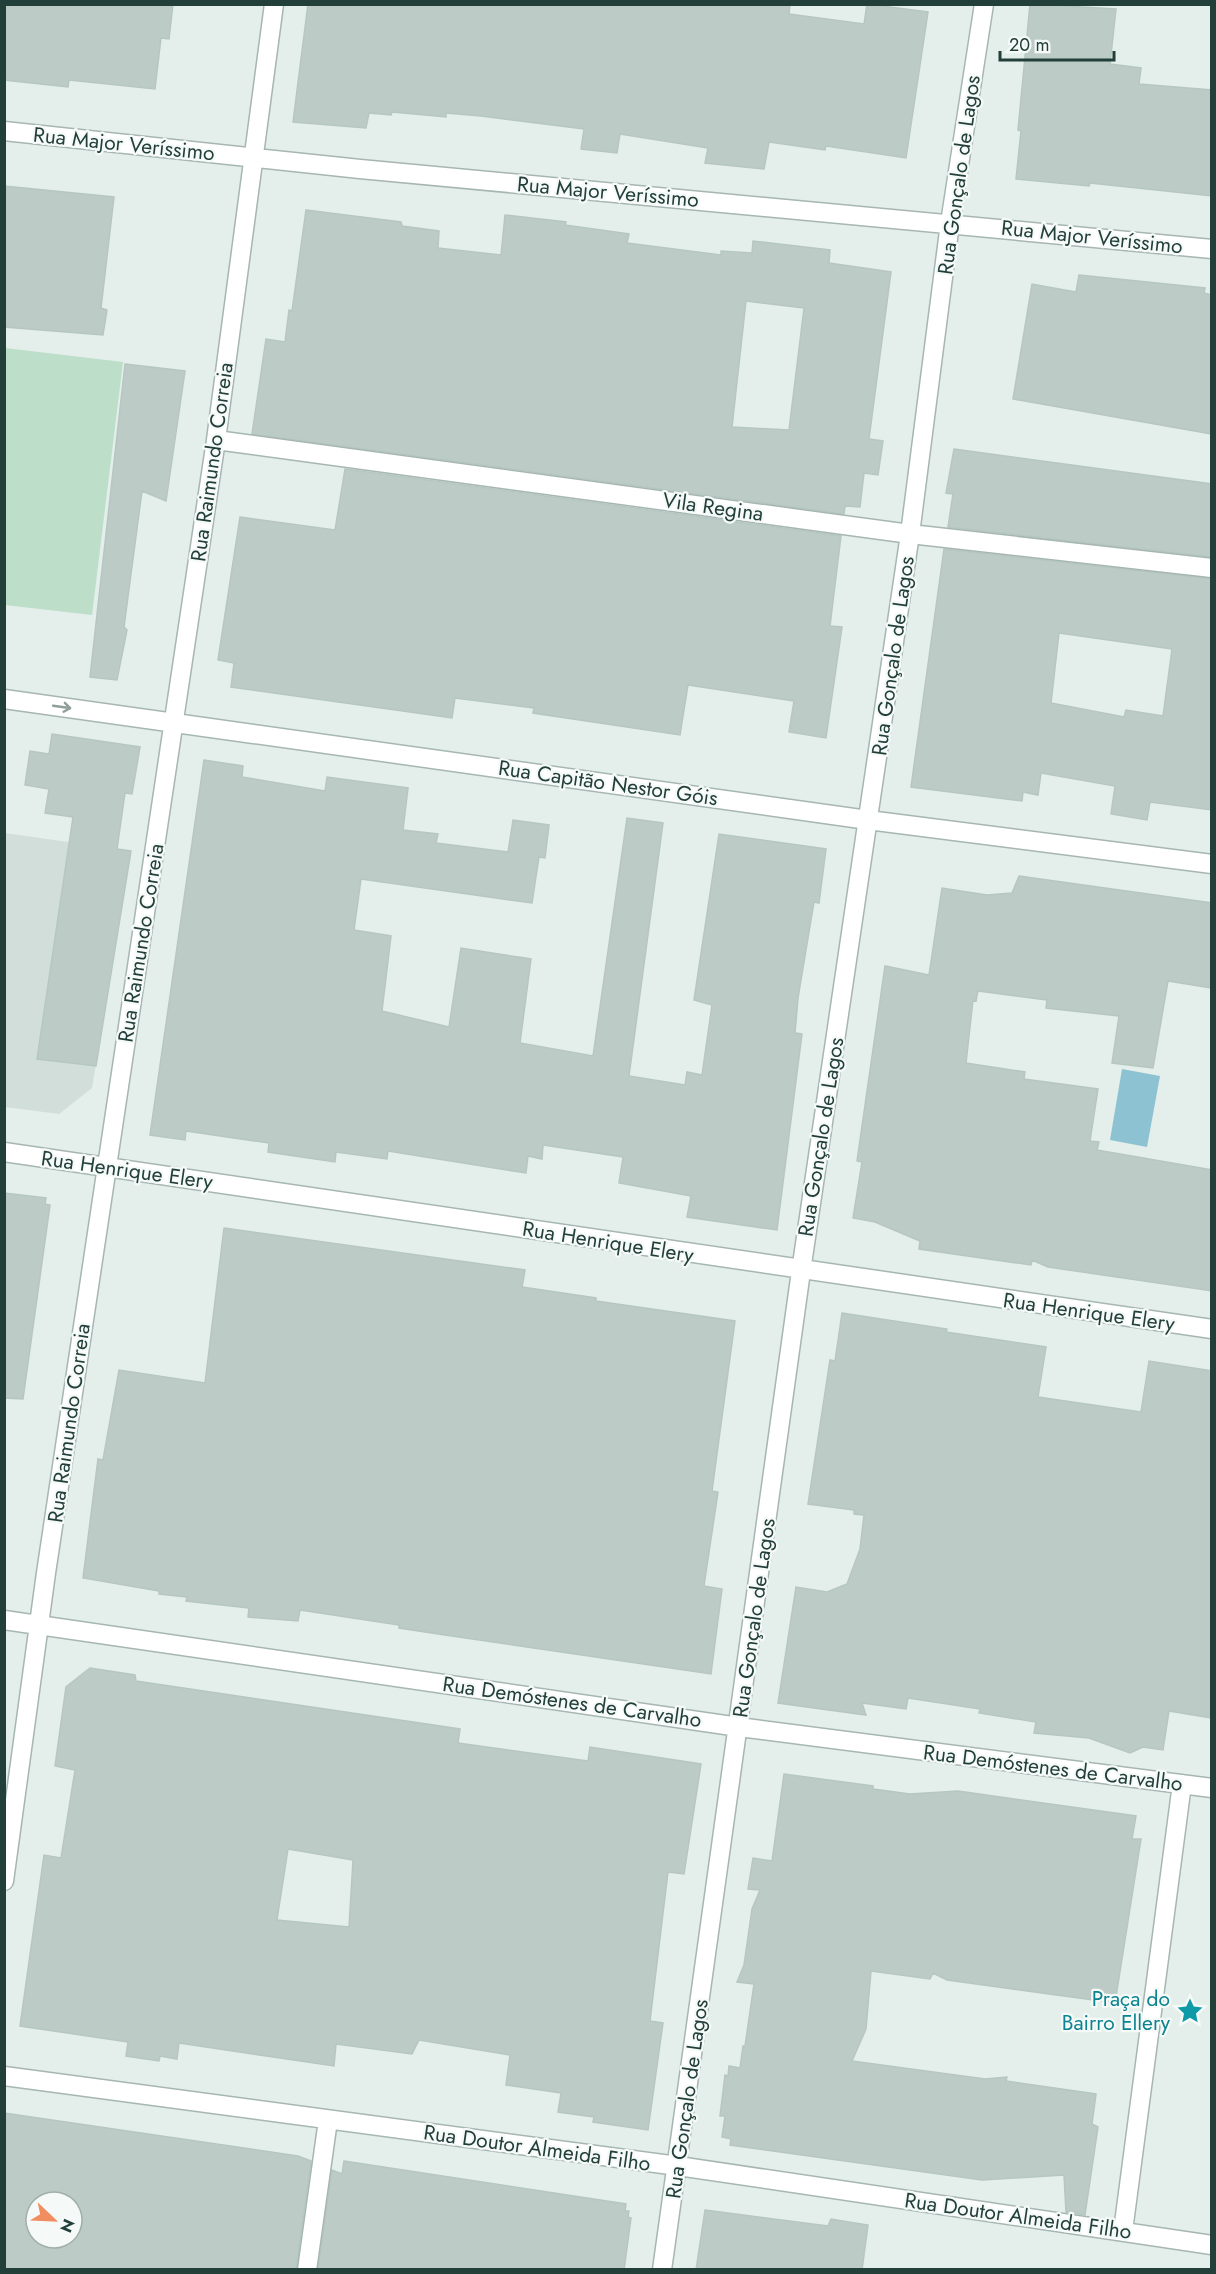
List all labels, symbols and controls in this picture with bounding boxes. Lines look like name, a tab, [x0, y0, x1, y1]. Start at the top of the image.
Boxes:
scale bar	[1000, 24, 1114, 62]
text: 20 m	[1009, 32, 1049, 58]
street label: Rua Gonçalo de Lagos	[930, 73, 988, 277]
street label: Rua Major Veríssimo	[32, 120, 216, 168]
street label: Rua Major Veríssimo	[516, 169, 700, 215]
street label: Rua Major Veríssimo	[1000, 213, 1184, 261]
street label: Rua Raimundo Correia	[183, 360, 241, 564]
street label: Vila Regina	[661, 485, 765, 529]
street label: Rua Gonçalo de Lagos	[864, 554, 922, 758]
one-way arrow	[52, 701, 72, 712]
street label: Rua Capitão Nestor Góis	[496, 753, 720, 813]
street label: Rua Raimundo Correia	[110, 841, 172, 1045]
street label: Rua Gonçalo de Lagos	[790, 1035, 852, 1239]
street label: Rua Henrique Elery	[39, 1143, 216, 1197]
street label: Rua Henrique Elery	[520, 1214, 697, 1270]
street label: Rua Henrique Elery	[1001, 1285, 1178, 1339]
street label: Rua Raimundo Correia	[40, 1321, 98, 1525]
street label: Rua Gonçalo de Lagos	[725, 1516, 783, 1720]
street label: Rua Demóstenes de Carvalho	[441, 1669, 703, 1735]
street label: Rua Demóstenes de Carvalho	[922, 1737, 1184, 1799]
place label: Praça do Bairro Ellery	[1062, 1984, 1171, 2038]
place icon: Praça do Bairro Ellery	[1175, 1996, 1205, 2026]
street label: Rua Gonçalo de Lagos	[658, 1997, 716, 2201]
street label: Rua Doutor Almeida Filho	[422, 2117, 652, 2179]
street label: Rua Doutor Almeida Filho	[903, 2185, 1133, 2247]
north arrow	[24, 2190, 84, 2250]
text: N	[54, 2215, 80, 2236]

